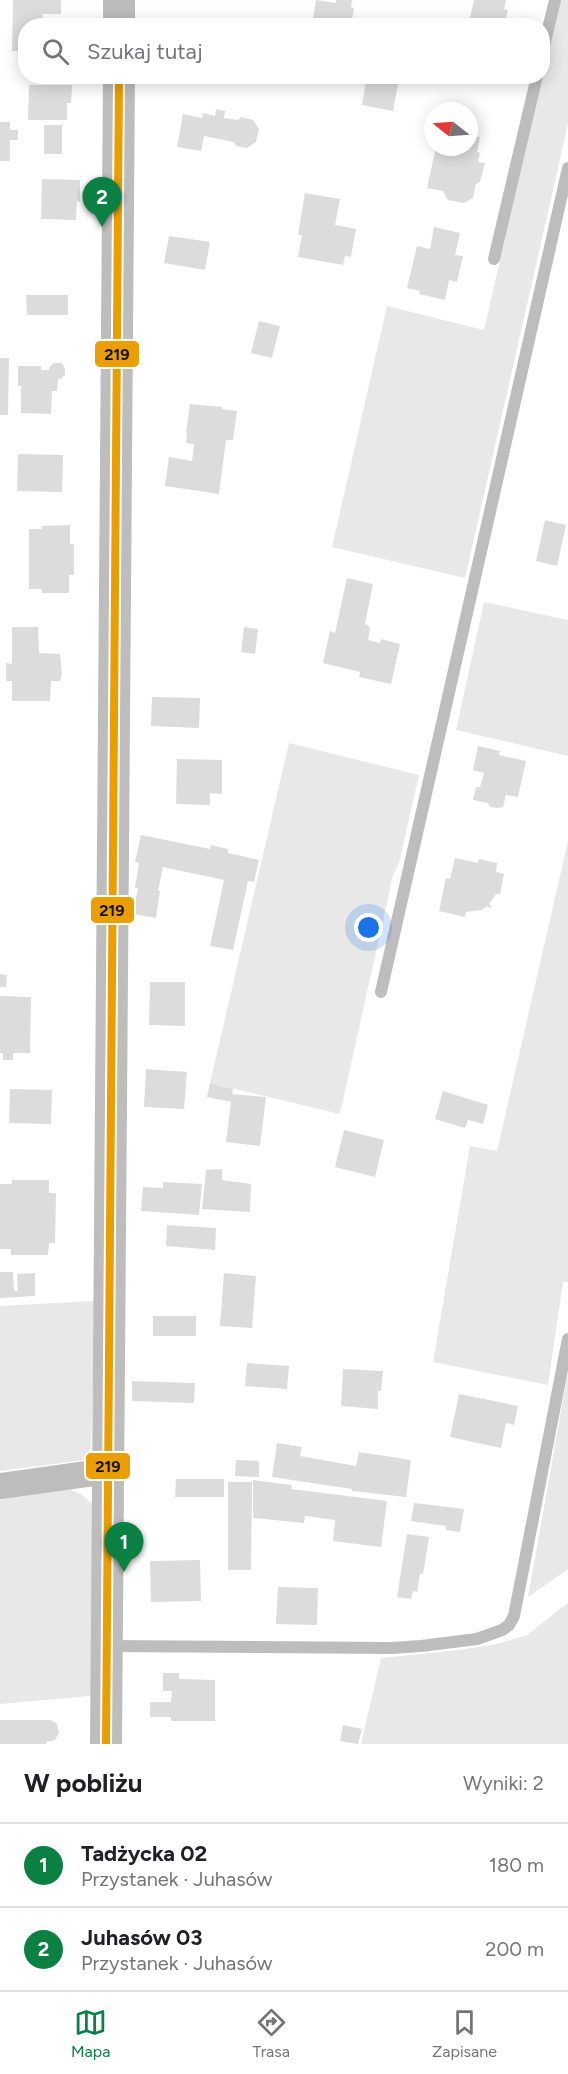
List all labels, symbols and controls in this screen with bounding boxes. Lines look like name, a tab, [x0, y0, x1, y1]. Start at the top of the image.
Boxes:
search box	[18, 18, 550, 84]
icon: search	[39, 35, 72, 68]
text: Szukaj tutaj	[87, 38, 203, 65]
north arrow	[424, 102, 478, 156]
pin: 2	[82, 178, 122, 227]
line badge: 219	[94, 340, 140, 368]
text: 219	[104, 345, 130, 364]
line badge: 219	[90, 896, 135, 924]
text: 219	[99, 901, 125, 920]
your location	[354, 913, 383, 942]
line badge: 219	[85, 1452, 131, 1480]
text: 219	[95, 1457, 121, 1476]
pin: 1	[104, 1522, 144, 1572]
text: W pobliżu	[24, 1767, 142, 1799]
text: Wyniki: 2	[463, 1771, 544, 1795]
text: Tadżycka 02	[81, 1840, 207, 1867]
text: 1	[39, 1853, 48, 1877]
text: 180 m	[489, 1853, 544, 1877]
text: Przystanek · Juhasów	[81, 1867, 273, 1891]
text: Juhasów 03	[81, 1924, 203, 1951]
text: 2	[38, 1937, 49, 1961]
text: 200 m	[485, 1937, 544, 1961]
text: Przystanek · Juhasów	[81, 1951, 273, 1975]
tab: Mapa	[71, 2006, 110, 2061]
tab: Trasa	[253, 2006, 290, 2061]
tab: Zapisane	[432, 2006, 497, 2061]

